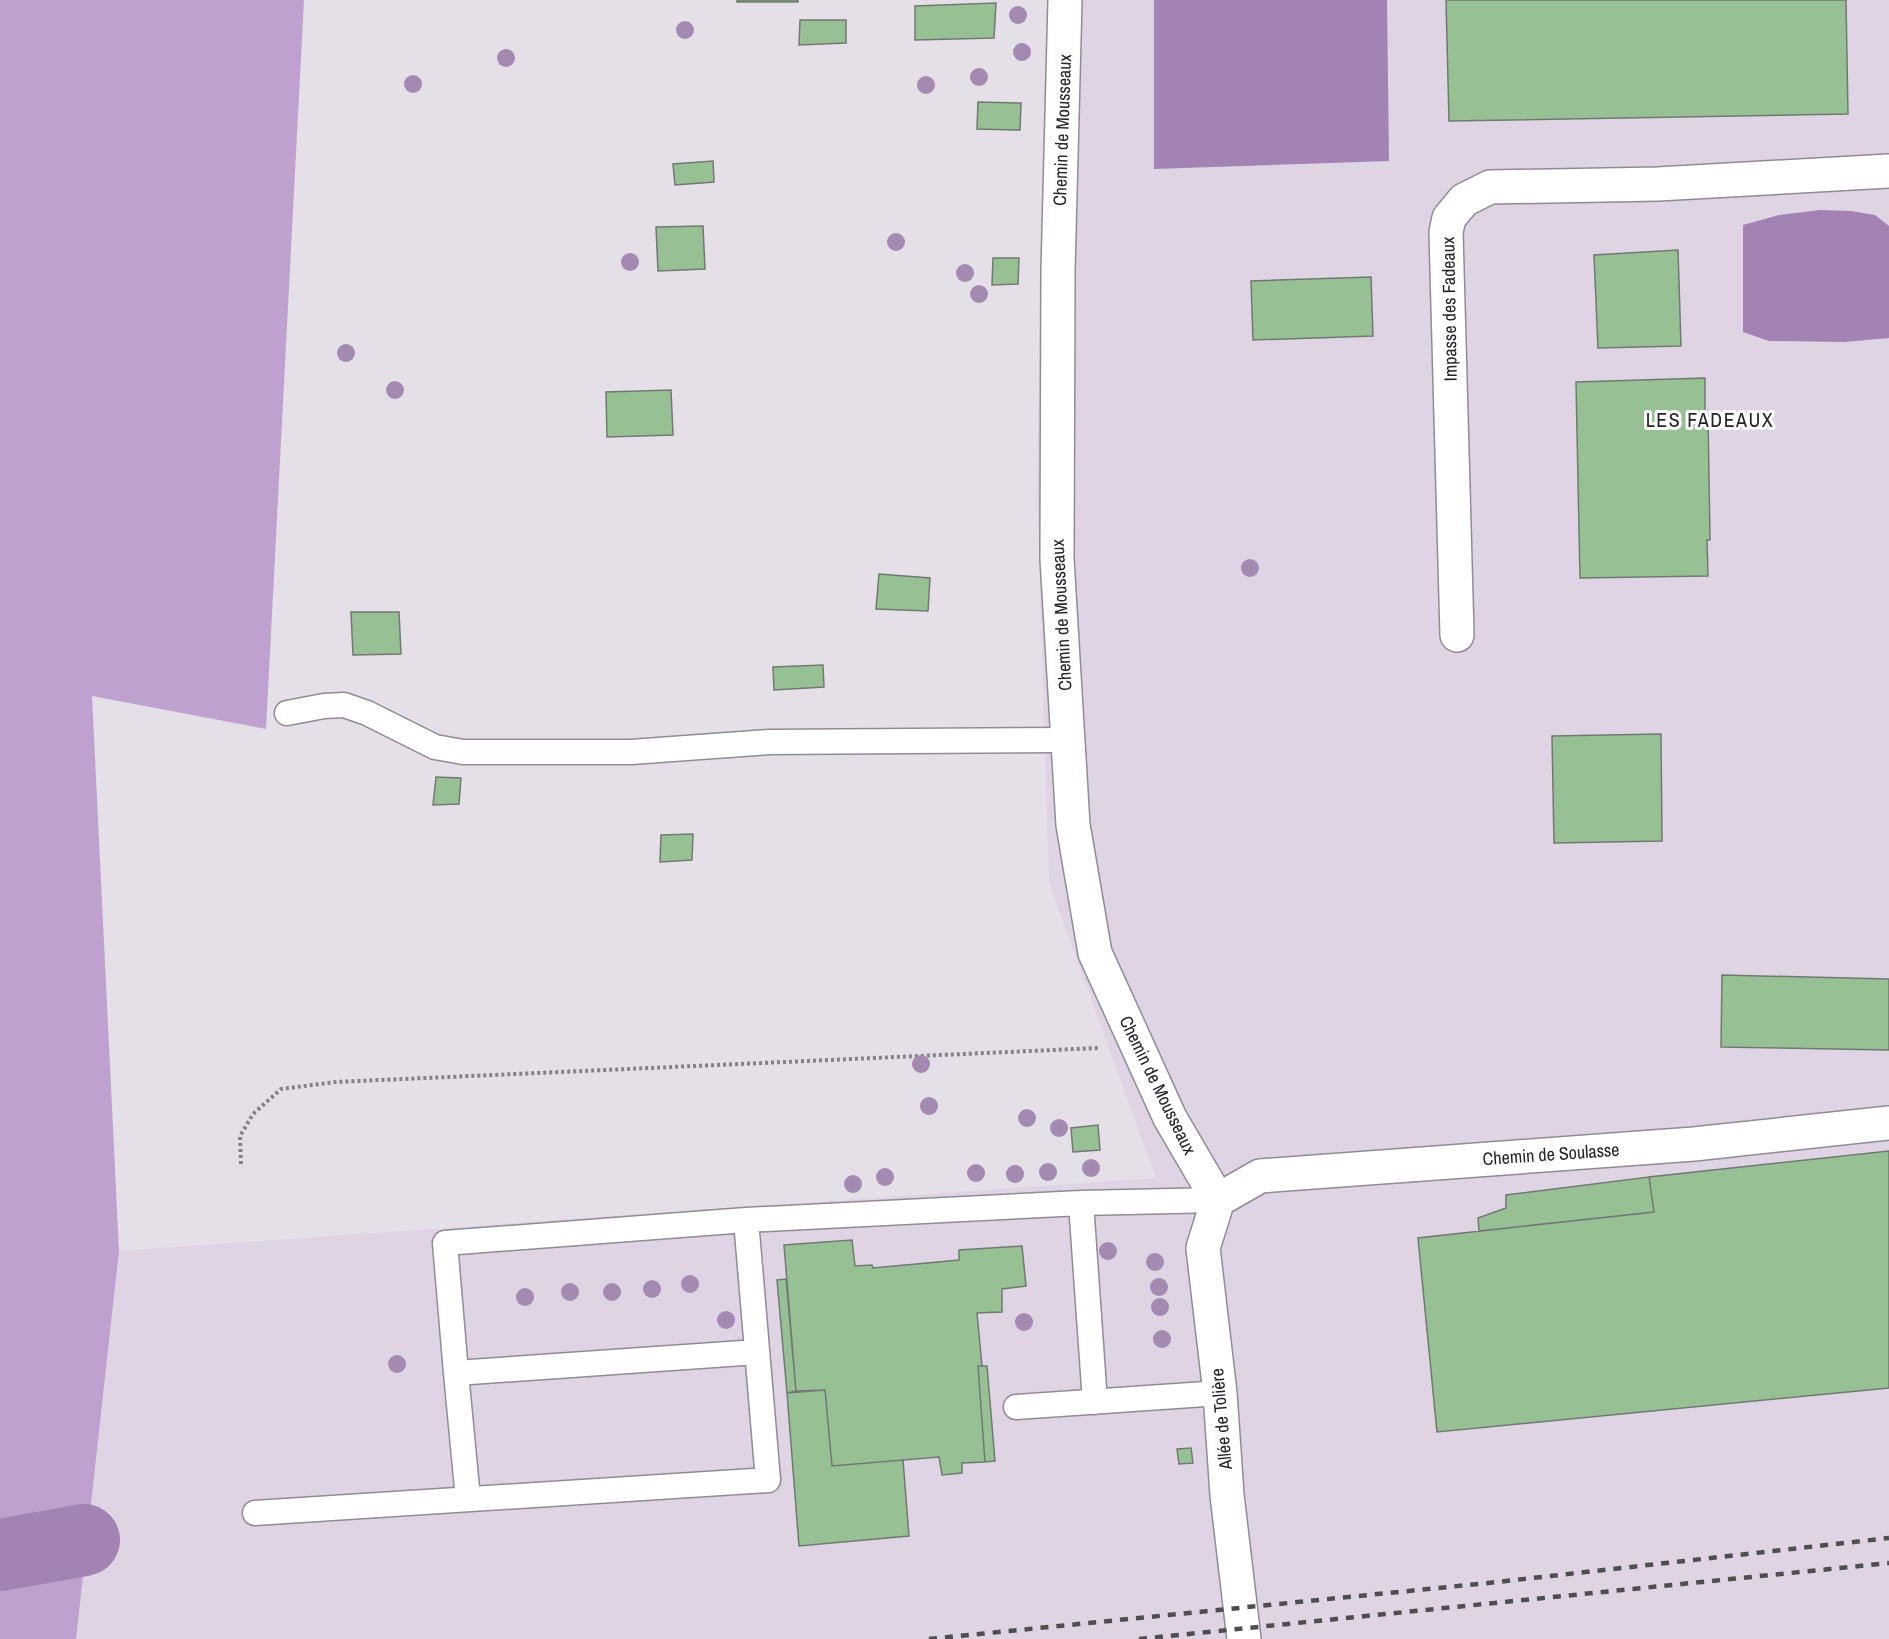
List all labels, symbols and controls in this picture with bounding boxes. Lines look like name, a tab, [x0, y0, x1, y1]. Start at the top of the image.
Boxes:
street label: Chemin de Mousseaux	[1047, 53, 1077, 206]
street label: Impasse des Fadeaux	[1435, 236, 1463, 381]
district label: LES FADEAUX	[1646, 406, 1774, 433]
street label: Chemin de Mousseaux	[1045, 538, 1077, 691]
street label: Chemin de Mousseaux	[1113, 1011, 1203, 1159]
street label: Chemin de Soulasse	[1482, 1137, 1620, 1171]
street label: Allée de Tolière	[1204, 1367, 1238, 1472]

